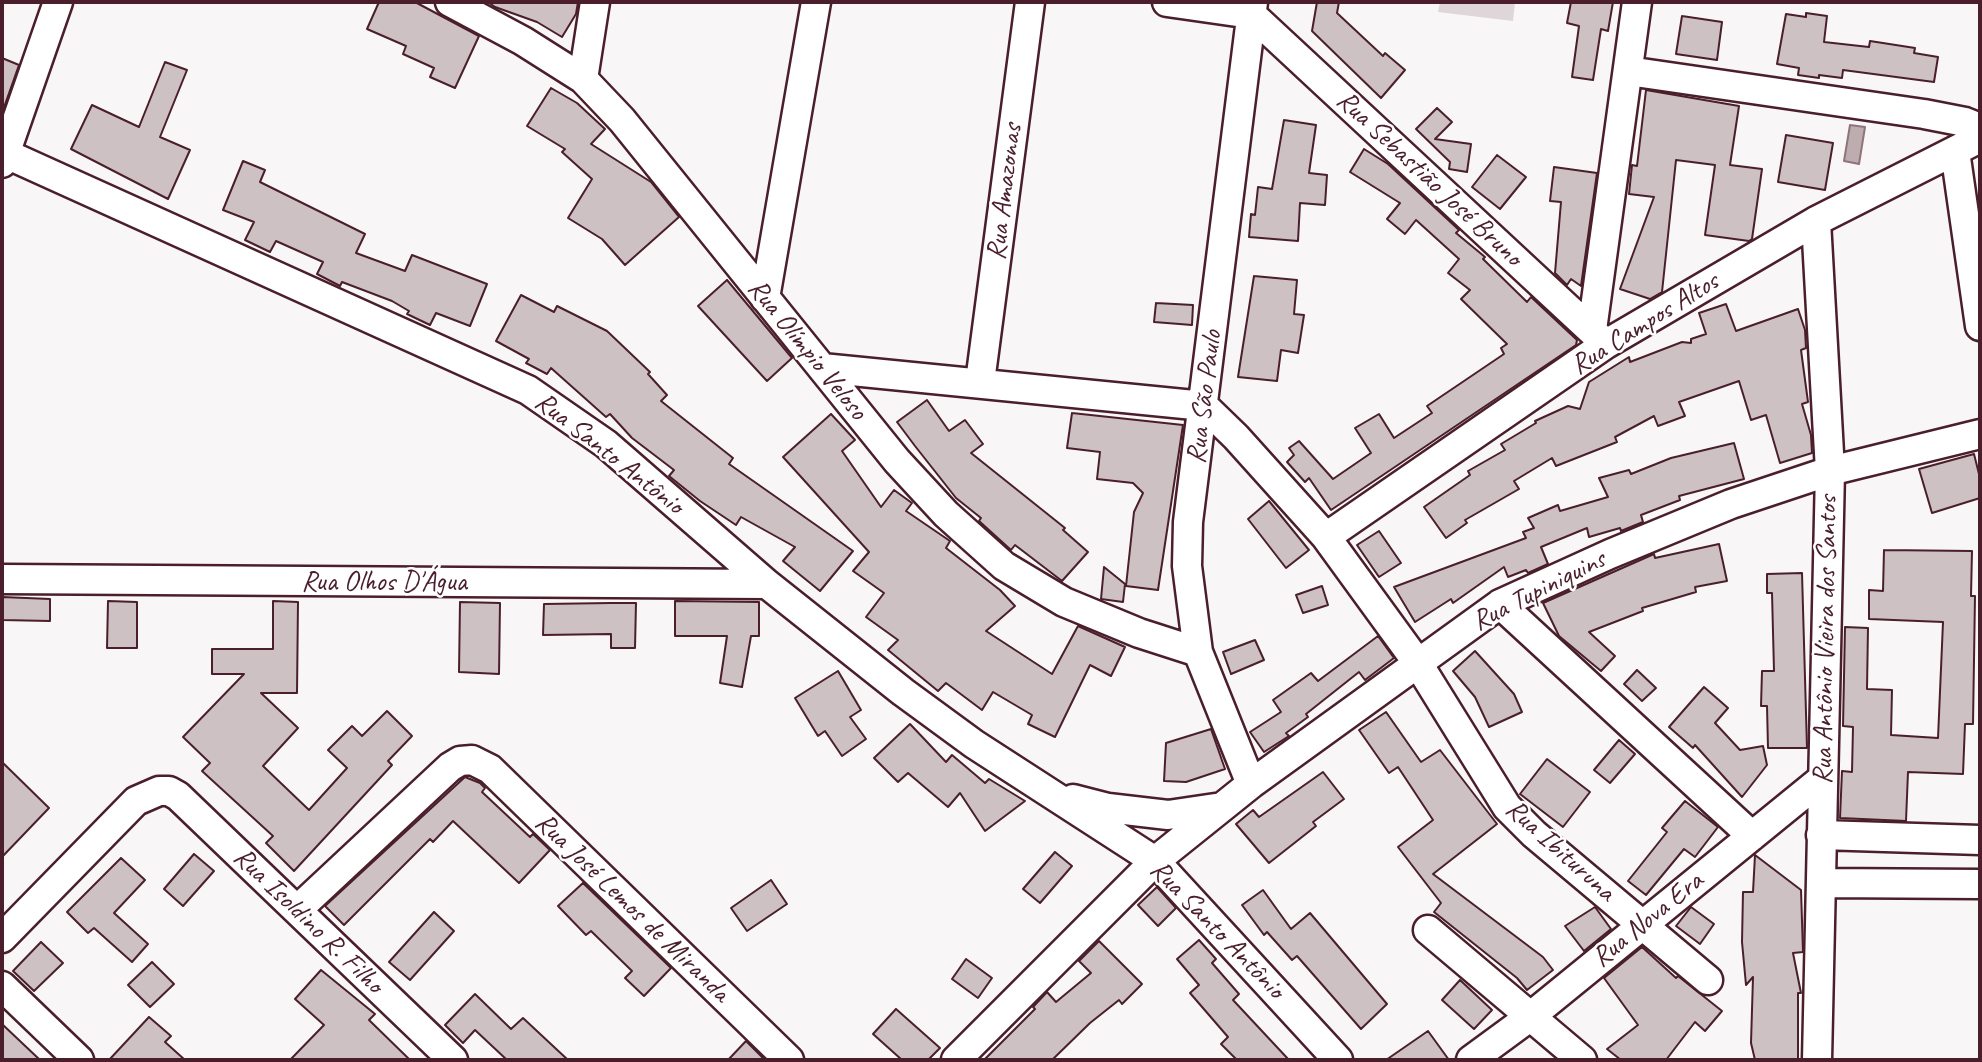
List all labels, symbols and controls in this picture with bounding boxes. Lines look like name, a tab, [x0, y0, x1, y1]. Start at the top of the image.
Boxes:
street label: Rua Sebastião José Bruno	[1329, 84, 1529, 274]
street label: Rua Amazonas	[980, 122, 1030, 262]
street label: Rua Campos Altos	[1565, 265, 1725, 383]
street label: Rua Olímpio Veloso	[740, 273, 874, 427]
street label: Rua São Paulo	[1180, 328, 1230, 466]
street label: Rua Santo Antônio	[528, 385, 690, 523]
street label: Rua Antônio Vieira dos Santos	[1807, 495, 1845, 785]
street label: Rua Tupiniquins	[1467, 543, 1611, 639]
street label: Rua Olhos D'Água	[301, 566, 467, 600]
street label: Rua Ibituruna	[1498, 793, 1622, 909]
street label: Rua José Lemos de Miranda	[528, 806, 736, 1010]
street label: Rua Isoldino R. Filho	[226, 841, 390, 1001]
street label: Rua Santo Antônio	[1142, 854, 1292, 1006]
street label: Rua Nova Era	[1586, 865, 1710, 975]

